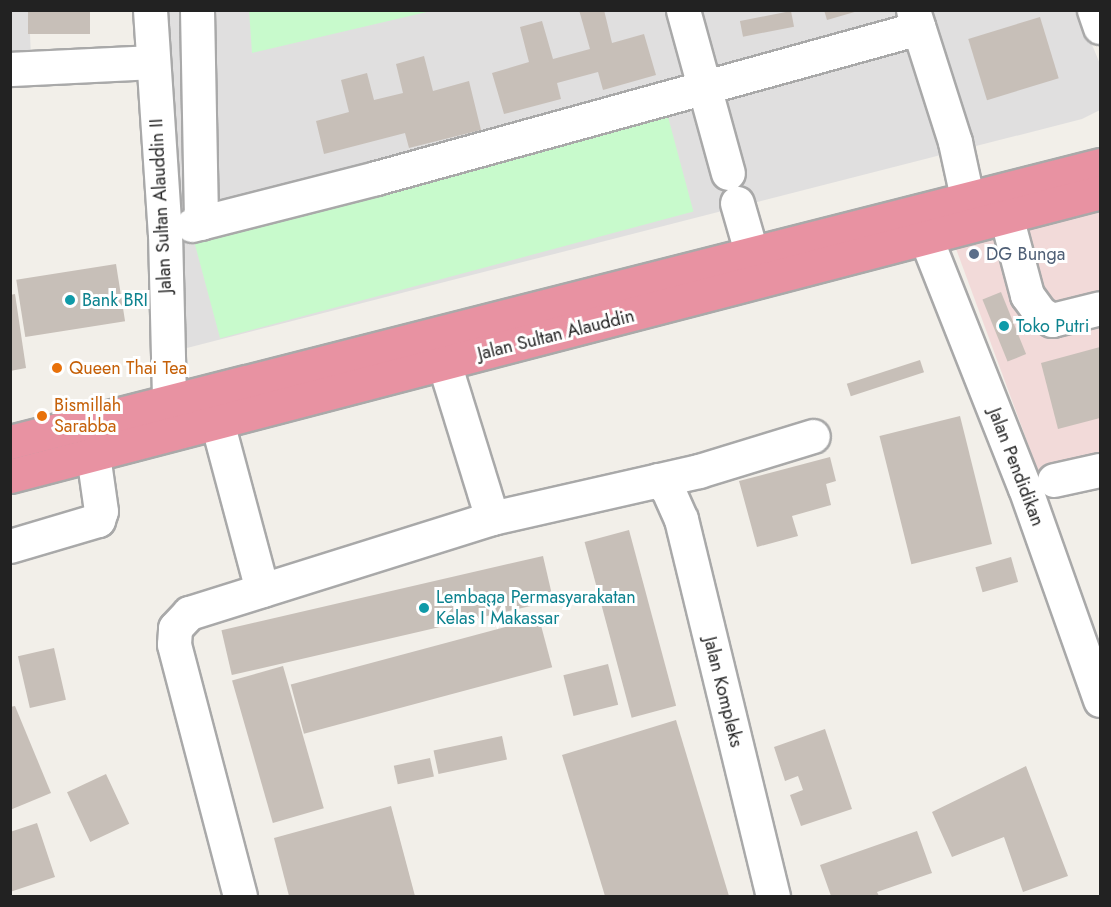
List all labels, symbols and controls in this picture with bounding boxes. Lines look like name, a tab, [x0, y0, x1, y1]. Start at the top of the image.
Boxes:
street label: Jalan Sultan Alauddin II	[146, 118, 176, 294]
place label: DG Bunga	[986, 243, 1065, 265]
marker: DG Bunga	[967, 247, 981, 261]
place label: Bank BRI	[82, 289, 148, 311]
marker: Bank BRI	[63, 293, 77, 307]
street label: Jalan Sultan Alauddin	[475, 305, 637, 365]
place label: Toko Putri	[1016, 315, 1089, 337]
marker: Toko Putri	[997, 319, 1011, 333]
place label: Queen Thai Tea	[69, 357, 187, 379]
marker: Queen Thai Tea	[50, 361, 64, 375]
place label: Bismillah Sarabba	[54, 395, 121, 438]
street label: Jalan Pendidikan	[984, 405, 1048, 529]
marker: Bismillah Sarabba	[35, 409, 49, 423]
place label: Lembaga Permasyarakatan Kelas I Makassar	[436, 587, 636, 630]
marker: Lembaga Permasyarakatan Kelas I Makassar	[417, 601, 431, 615]
street label: Jalan Kompleks	[699, 635, 747, 749]

